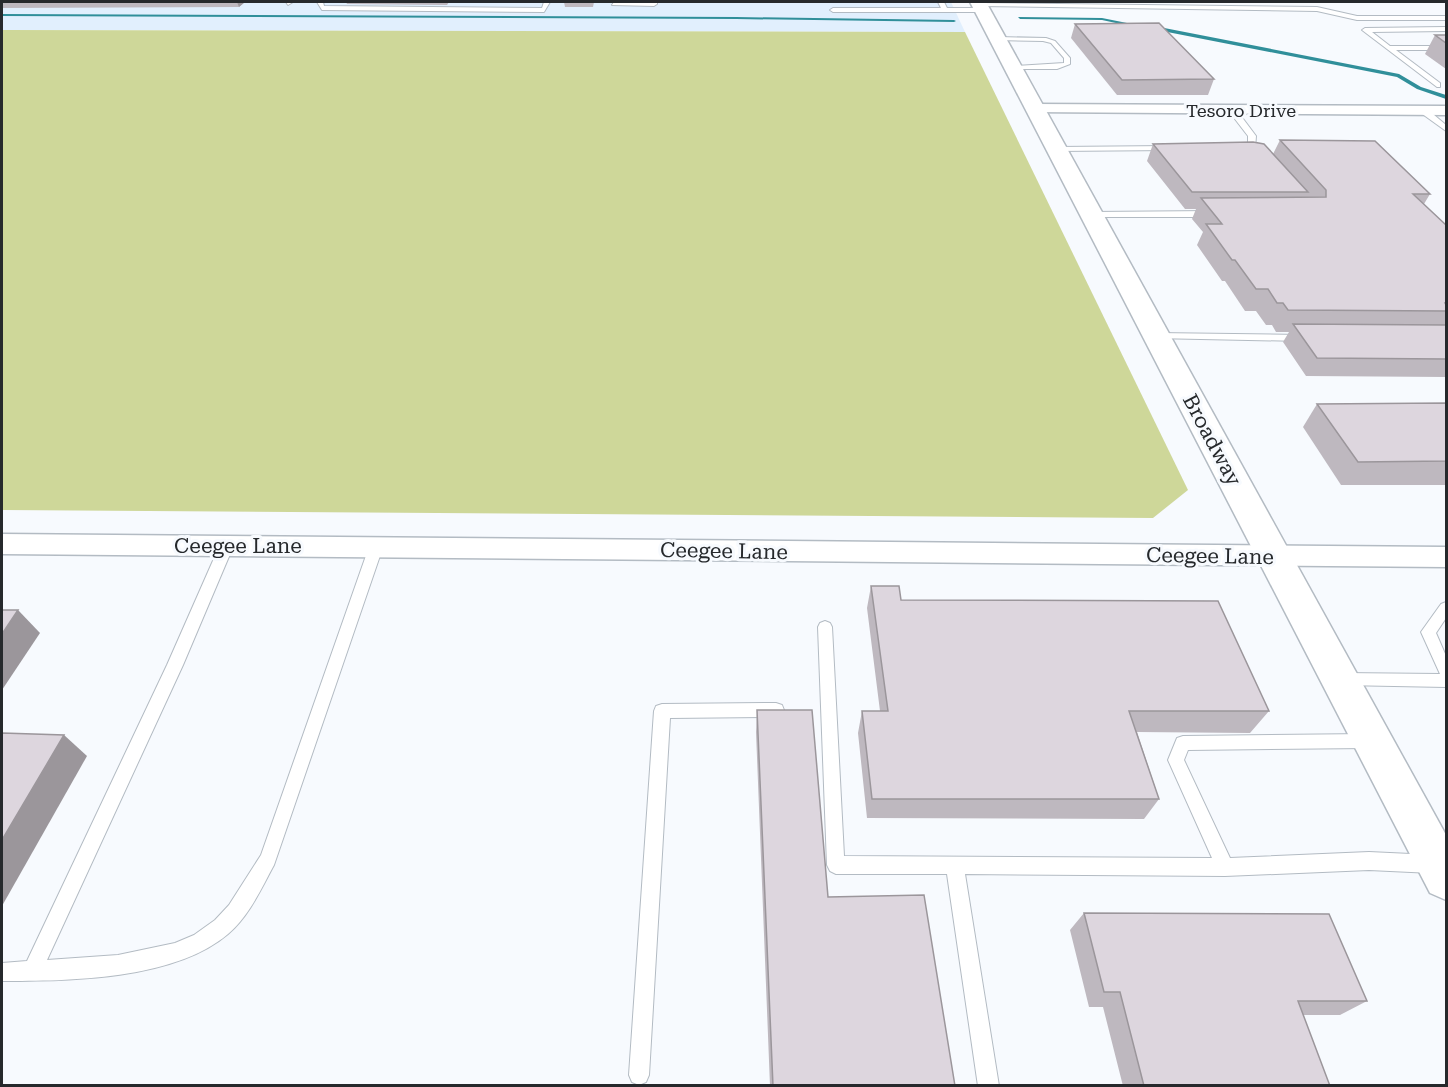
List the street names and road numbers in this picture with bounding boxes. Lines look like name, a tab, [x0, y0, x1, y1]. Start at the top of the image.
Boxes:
street label: Tesoro Drive	[1186, 100, 1296, 121]
street label: Broadway	[1178, 390, 1246, 490]
street label: Ceegee Lane	[174, 534, 302, 558]
street label: Ceegee Lane	[660, 538, 788, 564]
street label: Ceegee Lane	[1146, 543, 1274, 569]

